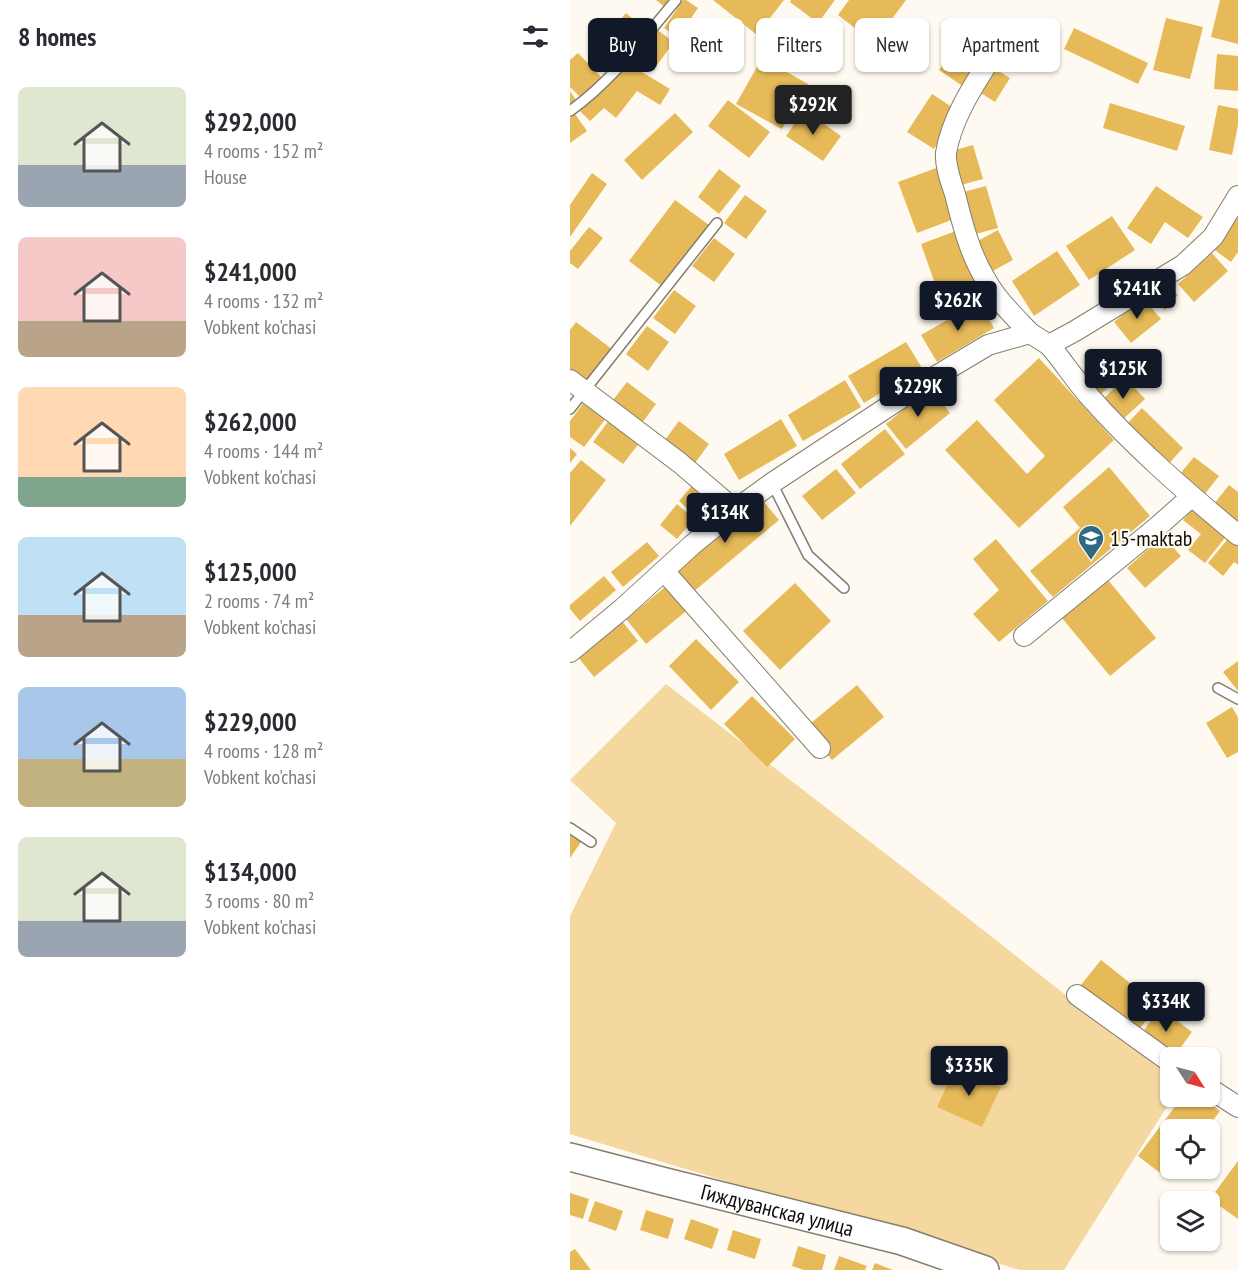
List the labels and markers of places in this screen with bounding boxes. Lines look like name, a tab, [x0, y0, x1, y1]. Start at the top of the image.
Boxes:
pin: $292K	[771, 85, 855, 136]
pin: $241K	[1095, 269, 1179, 320]
pin: $262K	[916, 281, 1000, 332]
pin: $125K	[1081, 349, 1165, 400]
pin: $229K	[876, 367, 960, 418]
pin: $134K	[683, 493, 767, 544]
school or university icon: 15-maktab	[1076, 523, 1106, 561]
place label: 15-maktab	[1110, 524, 1192, 552]
pin: $334K	[1124, 982, 1208, 1033]
pin: $335K	[927, 1046, 1011, 1097]

